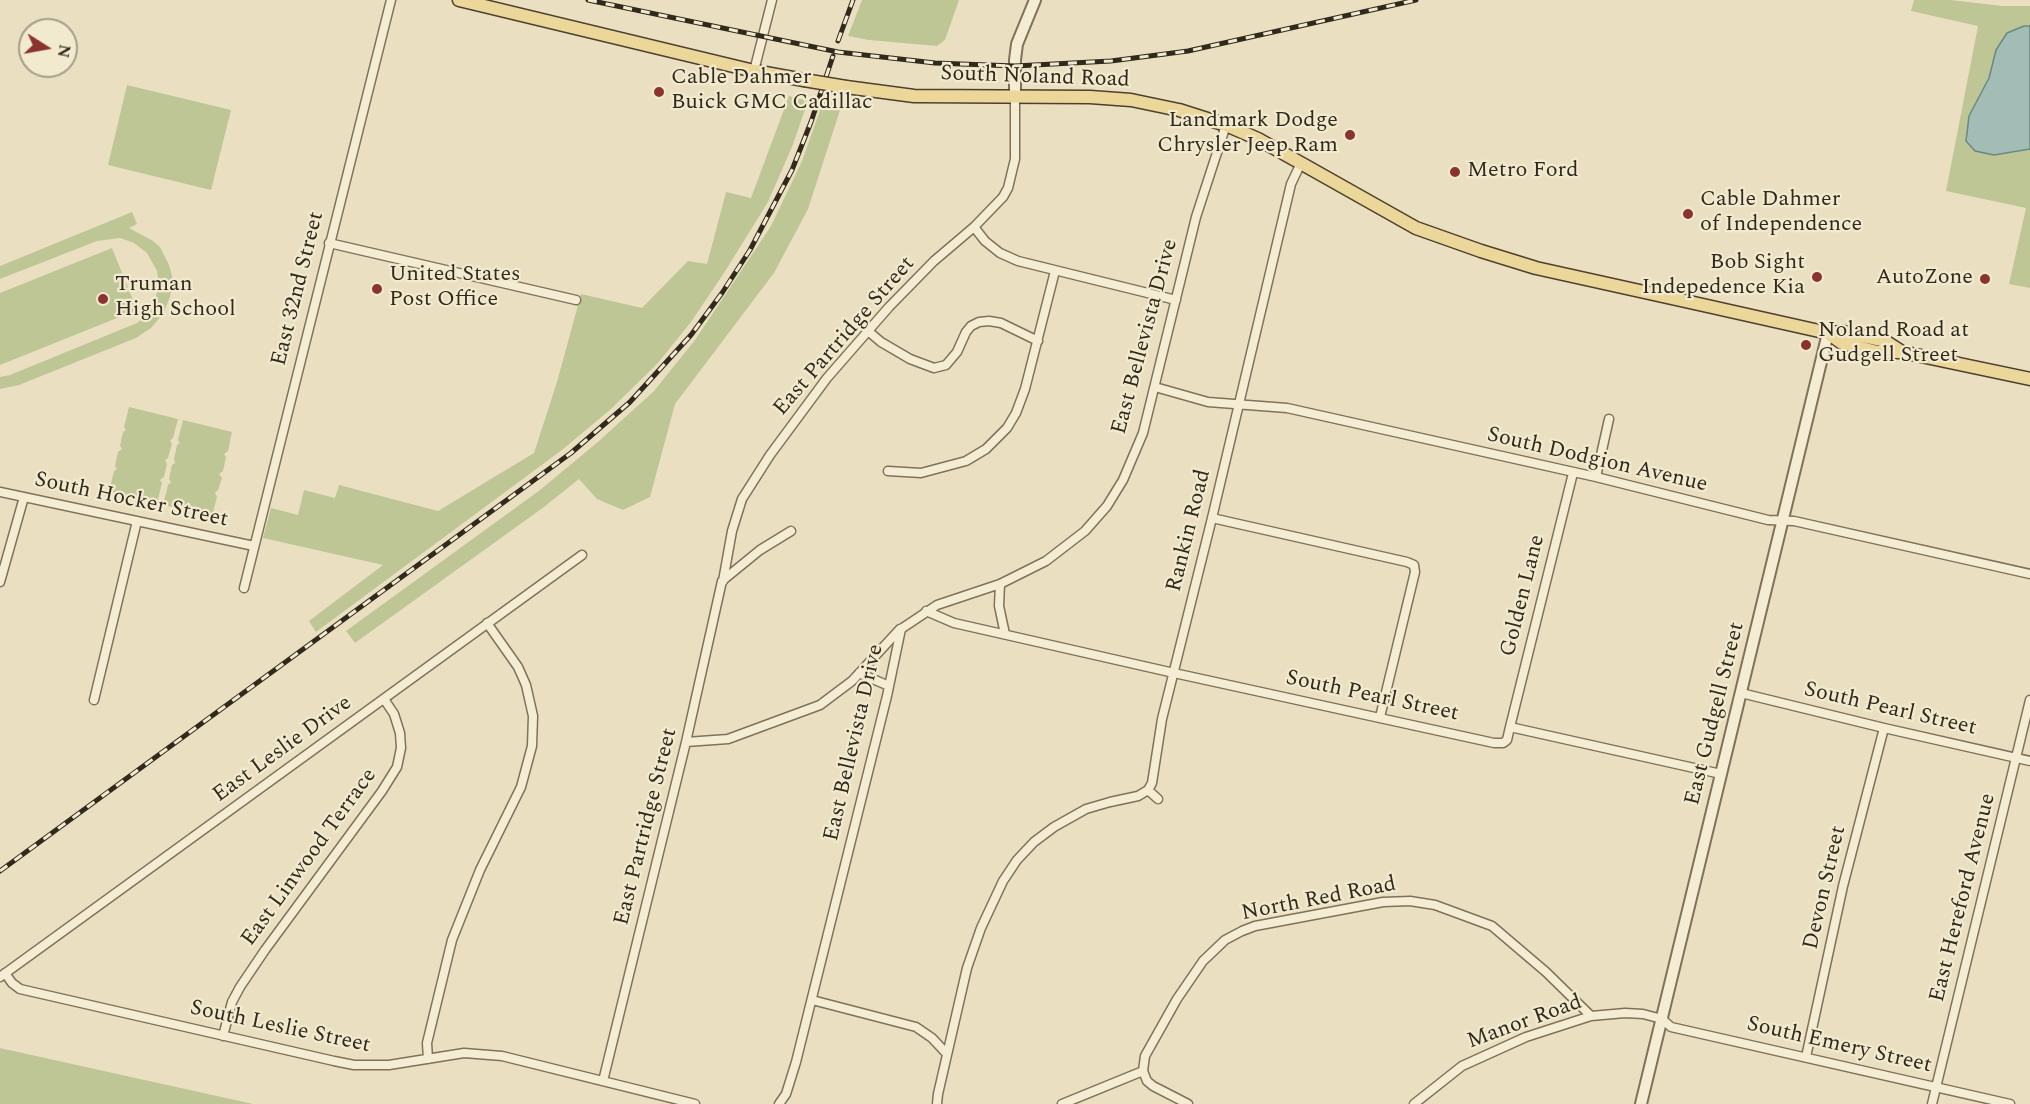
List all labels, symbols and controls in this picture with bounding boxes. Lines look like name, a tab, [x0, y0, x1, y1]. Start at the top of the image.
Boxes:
north arrow	[18, 18, 78, 78]
text: N	[51, 42, 77, 60]
street label: South Noland Road	[940, 62, 1130, 94]
place label: Cable Dahmer Buick GMC Cadillac	[671, 66, 873, 118]
marker: Cable Dahmer Buick GMC Cadillac	[652, 85, 666, 99]
place label: Landmark Dodge Chrysler Jeep Ram	[1157, 109, 1338, 160]
marker: Landmark Dodge Chrysler Jeep Ram	[1343, 128, 1357, 142]
place label: Metro Ford	[1467, 159, 1579, 185]
marker: Metro Ford	[1448, 165, 1462, 179]
place label: Cable Dahmer of Independence	[1700, 188, 1862, 240]
marker: Cable Dahmer of Independence	[1681, 207, 1695, 221]
street label: East 32nd Street	[267, 209, 331, 369]
street label: East Bellevista Drive	[1107, 236, 1185, 438]
place label: Bob Sight Indepedence Kia	[1642, 251, 1805, 302]
street label: East Partridge Street	[769, 252, 921, 422]
place label: United States Post Office	[389, 263, 521, 314]
place label: AutoZone	[1876, 266, 1973, 292]
marker: Bob Sight Indepedence Kia	[1810, 270, 1824, 284]
marker: AutoZone	[1978, 272, 1992, 286]
place label: Truman High School	[115, 273, 236, 324]
marker: United States Post Office	[370, 282, 384, 296]
marker: Truman High School	[96, 292, 110, 306]
place label: Noland Road at Gudgell Street	[1818, 319, 1969, 370]
marker: Noland Road at Gudgell Street	[1799, 338, 1813, 352]
street label: South Dodgion Avenue	[1484, 423, 1710, 499]
street label: Rankin Road	[1162, 467, 1218, 595]
street label: South Hocker Street	[32, 468, 230, 534]
street label: Golden Lane	[1496, 532, 1552, 660]
street label: East Gudgell Street	[1680, 620, 1752, 808]
street label: East Bellevista Drive	[820, 642, 890, 844]
street label: South Pearl Street	[1283, 666, 1461, 728]
street label: South Pearl Street	[1801, 677, 1979, 743]
street label: East Leslie Drive	[208, 691, 358, 809]
street label: East Partridge Street	[610, 726, 684, 928]
street label: East Linwood Terrace	[237, 764, 383, 952]
street label: East Hereford Avenue	[1925, 791, 2003, 1005]
street label: Devon Street	[1799, 824, 1853, 952]
street label: North Red Road	[1239, 872, 1399, 928]
street label: Manor Road	[1464, 990, 1586, 1056]
street label: South Leslie Street	[187, 996, 373, 1060]
street label: South Emery Street	[1744, 1012, 1934, 1080]

